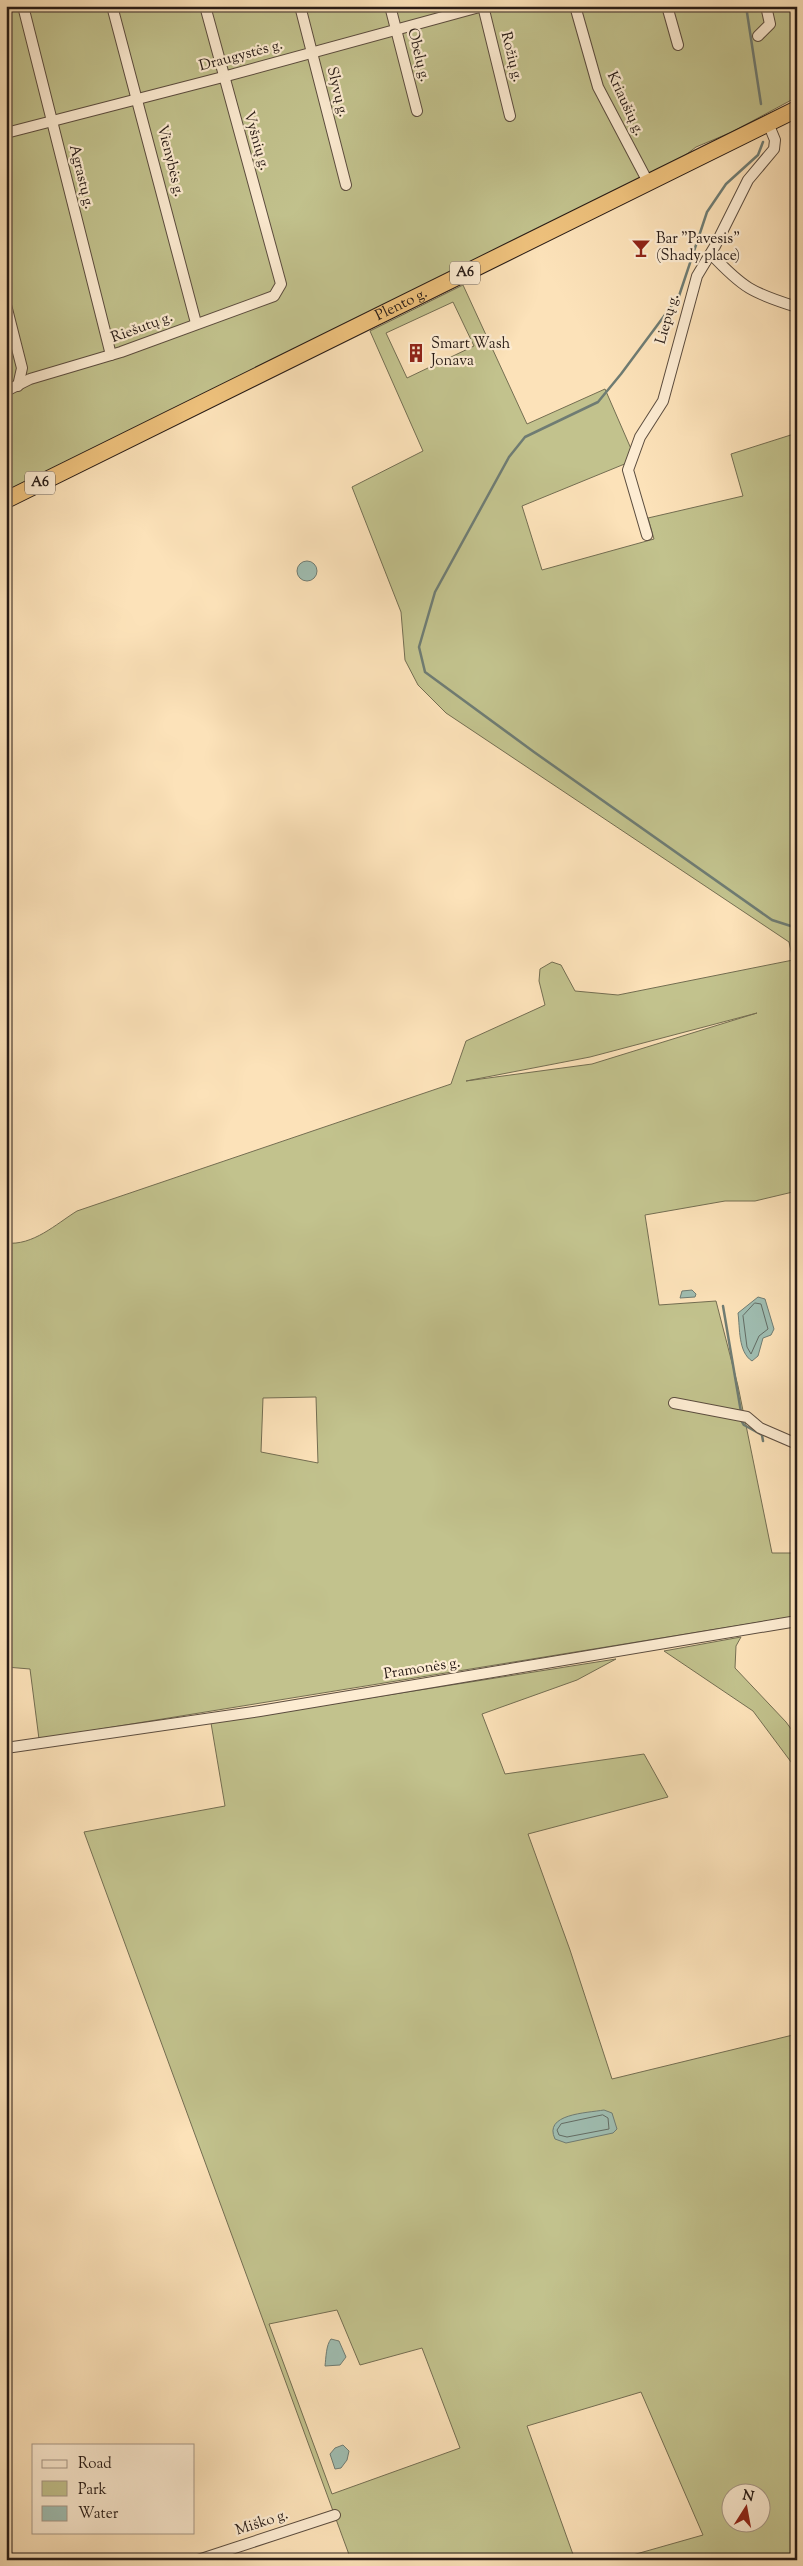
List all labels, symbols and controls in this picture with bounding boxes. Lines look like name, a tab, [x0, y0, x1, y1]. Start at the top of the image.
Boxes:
street label: Obelų g.	[401, 26, 435, 84]
street label: Rožių g.	[495, 30, 527, 84]
street label: Draugystės g.	[197, 35, 285, 77]
street label: Slyvų g.	[321, 65, 353, 119]
street label: Kriaušių g.	[601, 68, 649, 140]
street label: Vyšnių g.	[238, 109, 274, 173]
street label: Vienybės g.	[151, 123, 189, 199]
street label: Agrastų g.	[63, 143, 99, 211]
place label: Bar "Pavesis" (Shady place)	[656, 229, 740, 267]
bar icon: Bar "Pavesis" (Shady place)	[630, 237, 652, 259]
road number: A6	[450, 262, 480, 284]
street label: Plento g.	[372, 283, 431, 326]
street label: Liepų g.	[651, 291, 685, 347]
street label: Riešutų g.	[108, 307, 176, 349]
place label: Smart Wash Jonava	[430, 334, 511, 372]
building icon: Smart Wash Jonava	[405, 342, 427, 364]
road number: A6	[25, 472, 55, 494]
street label: Pramonės g.	[382, 1653, 462, 1685]
legend	[32, 2444, 195, 2534]
text: Road	[78, 2454, 112, 2475]
text: Park	[78, 2480, 107, 2501]
north arrow	[720, 2484, 770, 2534]
text: N	[741, 2486, 755, 2508]
text: Water	[78, 2504, 119, 2525]
street label: Miško g.	[233, 2505, 291, 2541]

